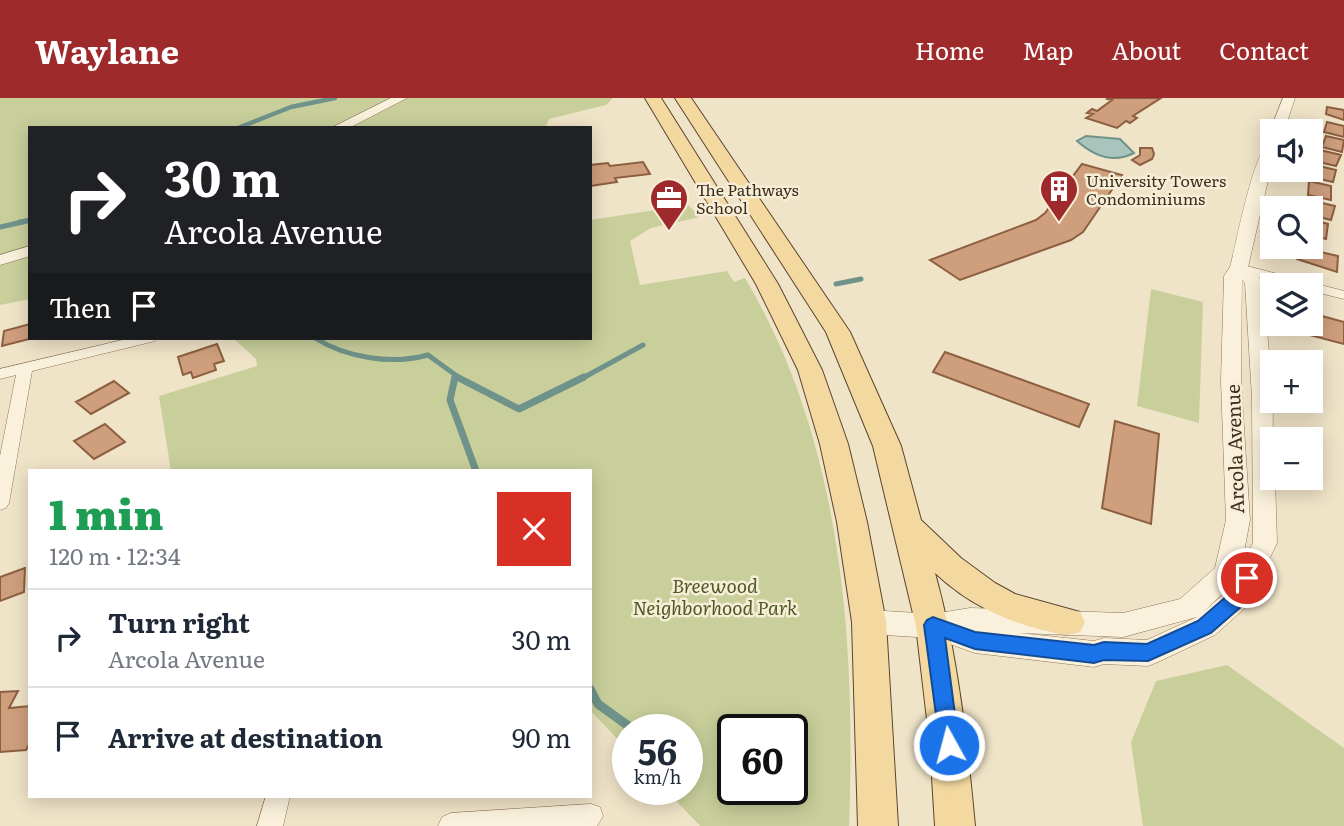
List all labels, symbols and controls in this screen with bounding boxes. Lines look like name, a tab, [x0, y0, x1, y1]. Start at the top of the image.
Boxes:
text: Waylane	[35, 25, 179, 74]
text: Home	[915, 32, 984, 67]
text: Map	[1022, 32, 1073, 67]
text: About	[1111, 32, 1181, 67]
text: Contact	[1219, 32, 1309, 67]
map controls	[1260, 119, 1323, 490]
button: sound	[1260, 119, 1323, 182]
text: 30 m	[164, 139, 280, 212]
icon: right	[49, 154, 140, 245]
building icon: University Towers Condominiums	[1038, 168, 1080, 223]
place label: University Towers Condominiums	[1086, 168, 1226, 210]
office icon: The Pathways School	[648, 177, 690, 232]
place label: The Pathways School	[696, 177, 799, 219]
button: search	[1260, 196, 1323, 259]
text: Arcola Avenue	[164, 206, 383, 254]
button: layers	[1260, 273, 1323, 336]
text: Then	[49, 287, 111, 326]
icon: arrive	[125, 287, 163, 325]
button: +	[1260, 350, 1323, 413]
street label: Arcola Avenue	[1218, 384, 1250, 514]
button: −	[1260, 427, 1323, 490]
text: 1 min	[49, 481, 164, 543]
button: close	[497, 492, 571, 566]
text: 120 m · 12:34	[49, 538, 181, 572]
pin	[1217, 548, 1277, 608]
icon: arrive	[1228, 559, 1266, 597]
park label: Breewood Neighborhood Park	[633, 571, 798, 621]
text: Turn right	[108, 602, 250, 641]
icon: right	[49, 619, 87, 657]
text: 30 m	[511, 619, 571, 658]
text: Arcola Avenue	[108, 641, 265, 675]
position arrow	[912, 708, 986, 782]
speed limit sign: 60	[717, 714, 808, 805]
icon: arrive	[49, 717, 87, 755]
text: Arrive at destination	[108, 717, 383, 756]
text: 90 m	[512, 717, 571, 756]
text: 56	[638, 724, 677, 776]
text: km/h	[634, 763, 681, 790]

